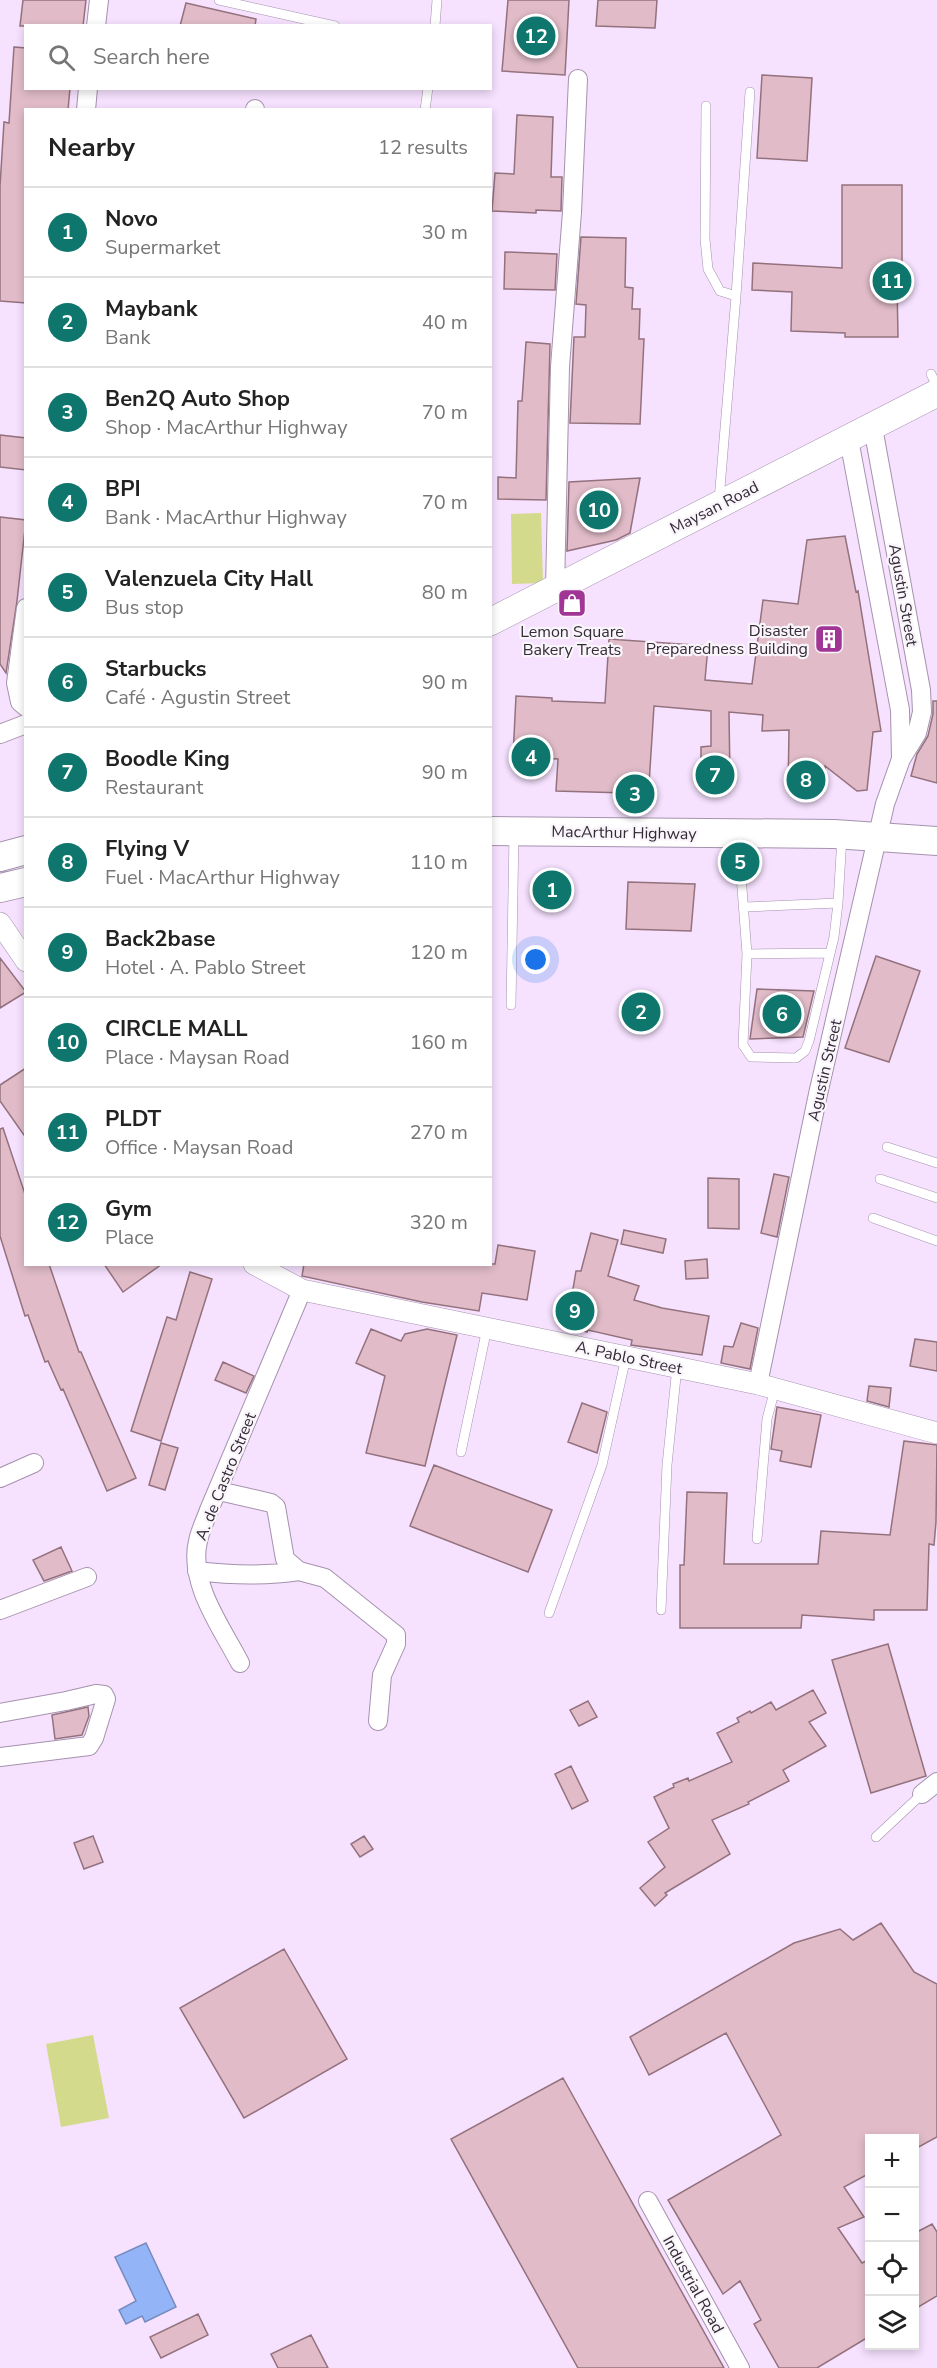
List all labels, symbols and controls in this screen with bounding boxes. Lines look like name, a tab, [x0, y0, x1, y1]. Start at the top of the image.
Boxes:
pin: 12	[516, 14, 556, 58]
search box	[24, 24, 492, 90]
icon: search	[45, 41, 78, 74]
text: Search here	[93, 42, 210, 72]
text: Nearby	[48, 130, 135, 165]
text: 12 results	[378, 134, 468, 161]
text: Novo	[105, 204, 158, 234]
text: 1	[62, 219, 74, 246]
text: 30 m	[422, 219, 468, 246]
text: Supermarket	[105, 234, 220, 261]
pin: 11	[872, 258, 912, 304]
text: Maybank	[105, 294, 198, 324]
text: 2	[62, 309, 74, 336]
text: 40 m	[422, 309, 468, 336]
text: Bank	[105, 324, 150, 351]
text: Ben2Q Auto Shop	[105, 384, 290, 414]
text: 3	[62, 399, 74, 426]
text: 70 m	[422, 399, 468, 426]
text: Shop · MacArthur Highway	[105, 414, 348, 441]
text: BPI	[105, 474, 141, 504]
street label: Maysan Road	[666, 476, 763, 540]
pin: 10	[580, 488, 618, 532]
text: 4	[62, 489, 74, 516]
text: 70 m	[422, 489, 468, 516]
text: Bank · MacArthur Highway	[105, 504, 347, 531]
street label: Agustin Street	[883, 542, 923, 649]
text: Valenzuela City Hall	[105, 564, 313, 594]
text: 5	[62, 579, 74, 606]
text: 80 m	[422, 579, 468, 606]
shop icon: Lemon Square Bakery Treats	[556, 587, 588, 619]
text: Bus stop	[105, 594, 184, 621]
place label: Disaster Preparedness Building	[646, 620, 808, 660]
place label: Lemon Square Bakery Treats	[520, 621, 624, 661]
building icon: Disaster Preparedness Building	[813, 623, 845, 655]
text: Starbucks	[105, 654, 207, 684]
text: 6	[62, 669, 74, 696]
text: 90 m	[422, 669, 468, 696]
text: Café · Agustin Street	[105, 684, 290, 711]
pin: 4	[512, 734, 550, 780]
text: Boodle King	[105, 744, 230, 774]
pin: 7	[696, 752, 734, 798]
pin: 8	[786, 758, 826, 802]
text: 7	[62, 759, 74, 786]
text: 90 m	[422, 759, 468, 786]
pin: 3	[616, 772, 654, 816]
text: Restaurant	[105, 774, 203, 801]
street label: MacArthur Highway	[551, 821, 697, 845]
text: Flying V	[105, 834, 189, 864]
pin: 5	[720, 840, 760, 884]
text: 8	[62, 849, 74, 876]
text: 110 m	[410, 849, 468, 876]
text: Fuel · MacArthur Highway	[105, 864, 340, 891]
pin: 1	[532, 868, 572, 912]
text: Back2base	[105, 924, 215, 954]
text: 9	[62, 939, 74, 966]
text: 120 m	[410, 939, 468, 966]
your location	[521, 945, 550, 974]
text: Hotel · A. Pablo Street	[105, 954, 305, 981]
pin: 2	[622, 990, 660, 1034]
pin: 6	[762, 992, 802, 1036]
text: CIRCLE MALL	[105, 1014, 248, 1044]
street label: Agustin Street	[803, 1017, 847, 1123]
text: 10	[56, 1029, 80, 1056]
text: 160 m	[410, 1029, 468, 1056]
text: Place · Maysan Road	[105, 1044, 290, 1071]
text: PLDT	[105, 1104, 161, 1134]
text: 11	[56, 1119, 80, 1146]
text: 270 m	[410, 1119, 468, 1146]
text: Office · Maysan Road	[105, 1134, 293, 1161]
text: Gym	[105, 1194, 152, 1224]
text: 12	[56, 1209, 80, 1236]
text: 320 m	[410, 1209, 468, 1236]
text: Place	[105, 1224, 154, 1251]
pin: 9	[556, 1288, 594, 1334]
street label: A. Pablo Street	[573, 1336, 685, 1380]
street label: A. de Castro Street	[190, 1409, 262, 1544]
map controls	[865, 2134, 919, 2350]
button: +	[865, 2134, 919, 2188]
button: −	[865, 2188, 919, 2242]
street label: Industrial Road	[657, 2232, 729, 2337]
button: locate	[865, 2242, 919, 2296]
button: layers	[865, 2296, 919, 2350]

